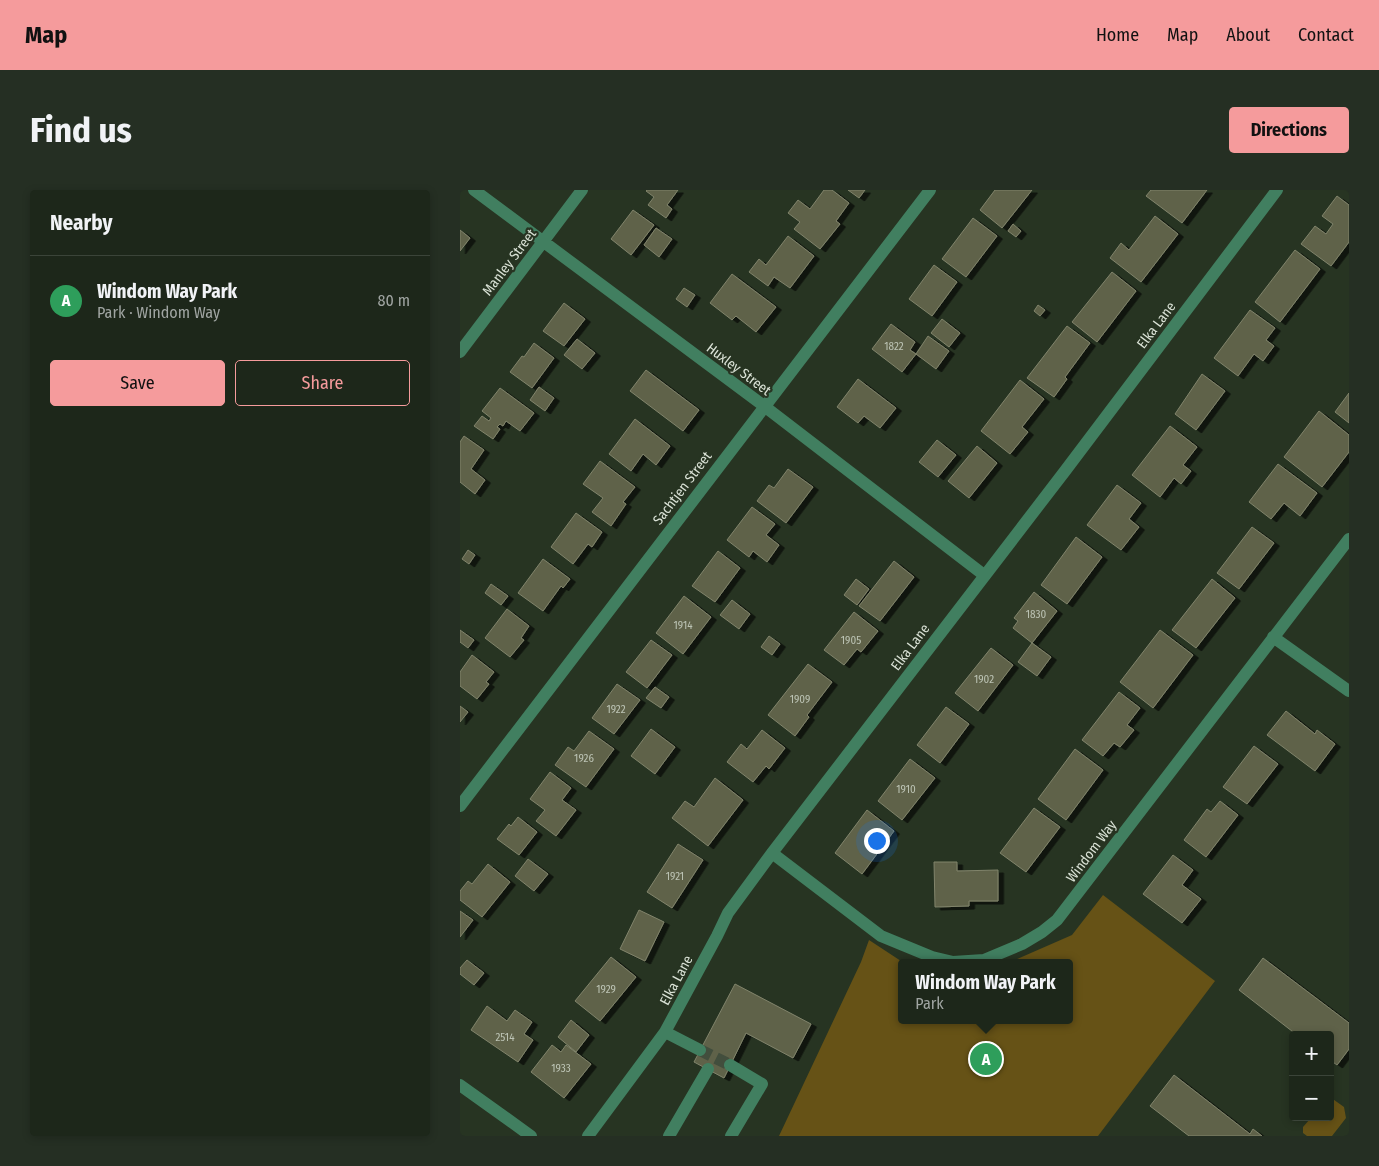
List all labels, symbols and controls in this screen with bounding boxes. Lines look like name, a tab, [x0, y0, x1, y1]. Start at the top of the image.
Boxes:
text: Map	[25, 21, 67, 49]
text: Home	[1096, 24, 1139, 46]
text: Map	[1167, 24, 1198, 46]
text: About	[1226, 24, 1270, 46]
text: Contact	[1298, 24, 1354, 46]
button: Directions	[1229, 107, 1349, 153]
text: Find us	[30, 109, 132, 151]
text: Nearby	[50, 210, 112, 236]
street label: Manley Street	[479, 225, 540, 299]
text: Windom Way Park	[97, 280, 237, 303]
text: A	[62, 291, 70, 310]
text: 80 m	[378, 291, 410, 310]
street label: Elka Lane	[1133, 299, 1179, 352]
text: Park · Windom Way	[97, 303, 220, 322]
street label: Huxley Street	[703, 340, 775, 399]
house number: 1822	[884, 340, 904, 353]
button: Save	[50, 360, 225, 406]
button: Share	[235, 360, 410, 406]
street label: Sachtjen Street	[649, 448, 716, 528]
house number: 1830	[1026, 608, 1047, 621]
house number: 1914	[673, 619, 693, 632]
street label: Elka Lane	[887, 621, 933, 674]
house number: 1905	[841, 634, 861, 647]
house number: 1902	[974, 673, 994, 686]
house number: 1909	[790, 693, 810, 706]
house number: 1922	[606, 703, 626, 716]
house number: 1926	[574, 752, 594, 765]
house number: 1910	[896, 783, 916, 796]
street label: Windom Way	[1063, 816, 1121, 886]
your location	[864, 828, 890, 854]
house number: 1921	[666, 870, 684, 883]
street label: Elka Lane	[656, 952, 697, 1008]
popup	[898, 959, 1073, 1024]
text: Windom Way Park	[915, 971, 1056, 994]
house number: 1929	[596, 983, 616, 996]
text: Park	[915, 994, 944, 1013]
house number: 2514	[496, 1031, 515, 1044]
map controls	[1289, 1031, 1334, 1121]
button: +	[1289, 1031, 1334, 1076]
pin: A	[970, 1040, 1002, 1078]
house number: 1933	[551, 1062, 571, 1075]
button: −	[1289, 1076, 1334, 1121]

